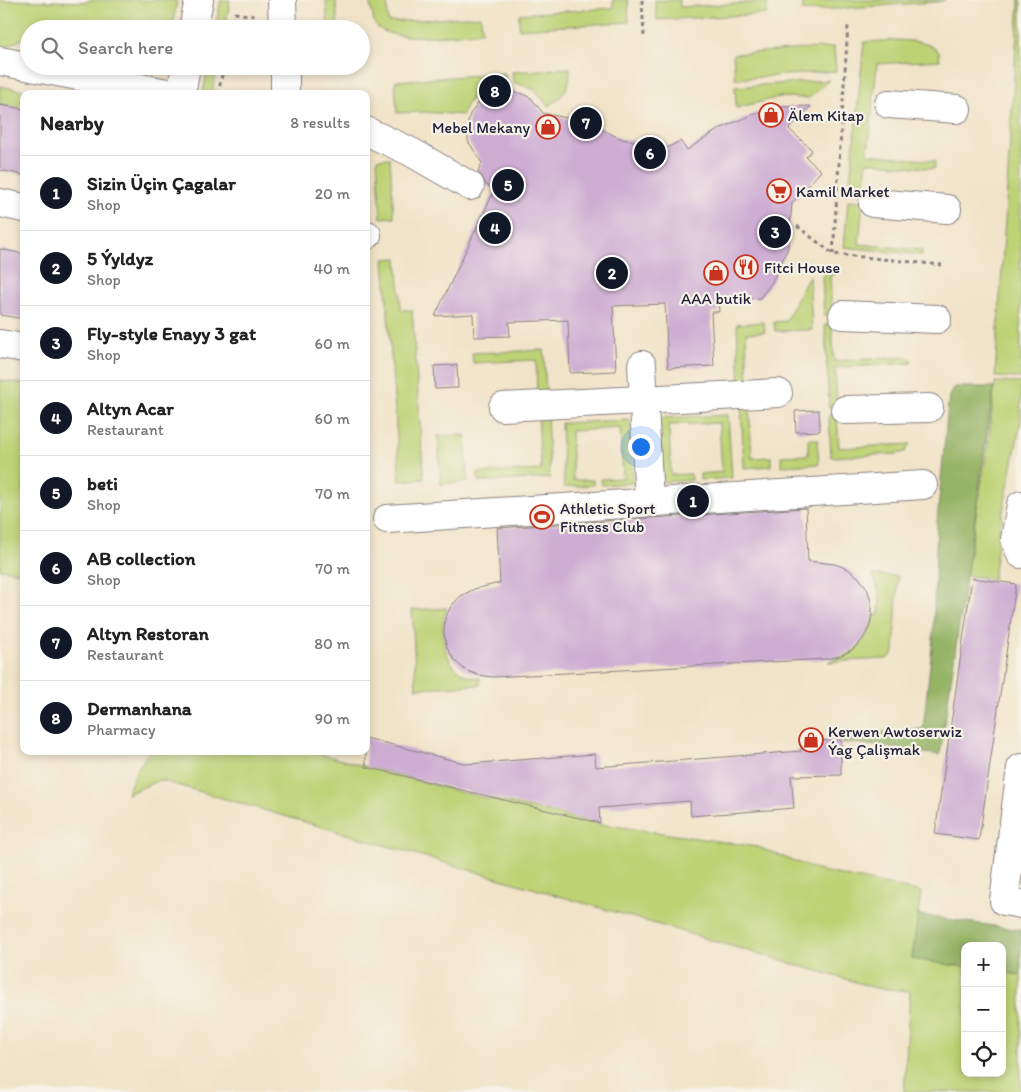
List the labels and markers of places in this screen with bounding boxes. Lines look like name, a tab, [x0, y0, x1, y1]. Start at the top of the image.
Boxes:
pin: 8	[479, 72, 511, 110]
shop icon: Älem Kitap	[758, 102, 784, 128]
pin: 7	[570, 104, 602, 142]
place label: Älem Kitap	[788, 106, 864, 125]
shop icon: Mebel Mekany	[535, 114, 561, 140]
place label: Mebel Mekany	[432, 118, 530, 137]
pin: 6	[634, 134, 666, 172]
pin: 5	[492, 166, 524, 204]
supermarket icon: Kamil Market	[766, 178, 792, 204]
place label: Kamil Market	[796, 182, 890, 201]
pin: 4	[479, 209, 511, 247]
pin: 3	[759, 213, 791, 251]
pin: 2	[596, 254, 628, 292]
restaurant icon: Fitci House	[733, 254, 759, 280]
place label: Fitci House	[764, 258, 840, 277]
shop icon: AAA butik	[703, 260, 729, 286]
place label: AAA butik	[681, 289, 752, 308]
pin: 1	[677, 482, 709, 520]
place label: Athletic Sport Fitness Club	[560, 499, 656, 536]
sports icon: Athletic Sport Fitness Club	[529, 504, 555, 530]
place label: Kerwen Awtoserwiz Ýag Çalişmak	[828, 722, 962, 759]
shop icon: Kerwen Awtoserwiz Ýag Çalişmak	[798, 727, 824, 753]

